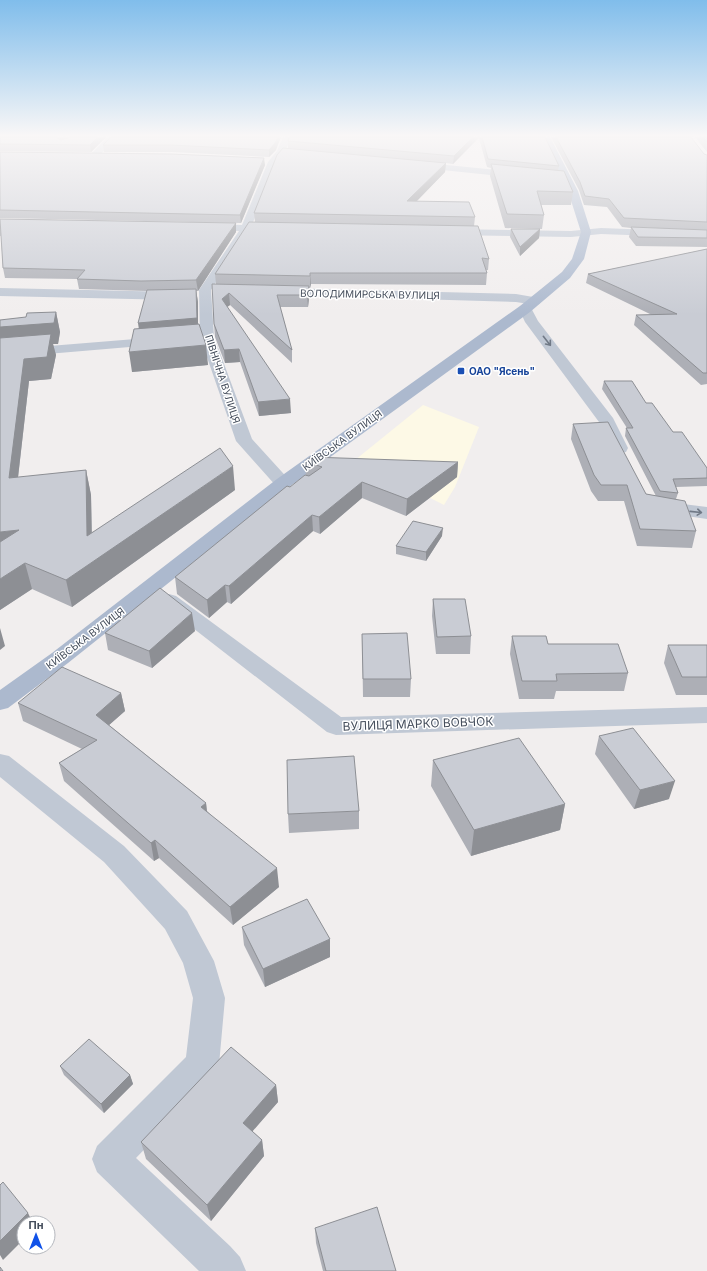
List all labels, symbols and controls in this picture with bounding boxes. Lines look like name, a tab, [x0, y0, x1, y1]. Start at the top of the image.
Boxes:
street label: ВОЛОДИМИРСЬКА ВУЛИЦЯ	[300, 287, 440, 301]
street label: ПІВНІЧНА ВУЛИЦЯ	[203, 333, 243, 425]
one-way arrow	[543, 336, 552, 347]
place label: ОАО "Ясень"	[469, 365, 535, 377]
marker: ОАО "Ясень"	[456, 366, 466, 376]
street label: КИЇВСЬКА ВУЛИЦЯ	[300, 407, 384, 473]
one-way arrow	[690, 508, 703, 515]
street label: КИЇВСЬКА ВУЛИЦЯ	[43, 605, 127, 671]
street label: ВУЛИЦЯ МАРКО ВОВЧОК	[342, 713, 494, 734]
north arrow	[16, 1215, 56, 1255]
text: Пн	[28, 1218, 44, 1232]

